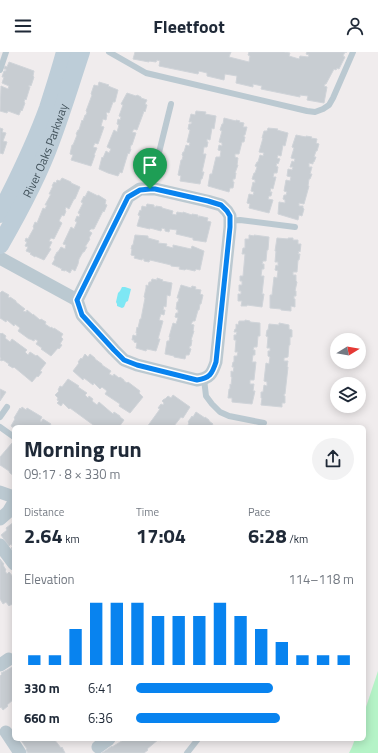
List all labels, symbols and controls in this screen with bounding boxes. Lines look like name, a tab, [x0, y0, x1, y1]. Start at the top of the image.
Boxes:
text: Fleetfoot	[153, 13, 225, 40]
icon: menu	[12, 15, 34, 37]
icon: person	[344, 15, 366, 37]
street label: River Oaks Parkway	[17, 101, 73, 201]
pin	[133, 148, 167, 189]
icon: arrive	[139, 154, 161, 176]
north arrow	[330, 333, 366, 369]
map controls	[330, 333, 366, 413]
button: layers	[330, 377, 366, 413]
text: Morning run	[24, 432, 142, 466]
button: share	[312, 438, 354, 480]
text: 09:17 · 8 × 330 m	[24, 464, 120, 484]
text: Distance	[24, 504, 64, 520]
text: Time	[136, 504, 159, 520]
text: Pace	[248, 504, 270, 520]
text: 2.64	[24, 520, 63, 551]
text: 17:04	[136, 520, 186, 551]
text: 6:28	[248, 520, 287, 551]
text: km	[63, 531, 80, 547]
text: /km	[287, 531, 308, 547]
text: Elevation	[24, 569, 75, 589]
text: 114–118 m	[288, 569, 354, 589]
text: 330 m	[24, 678, 60, 698]
text: 6:41	[88, 678, 113, 698]
text: 660 m	[24, 708, 60, 728]
text: 6:36	[88, 708, 113, 728]

